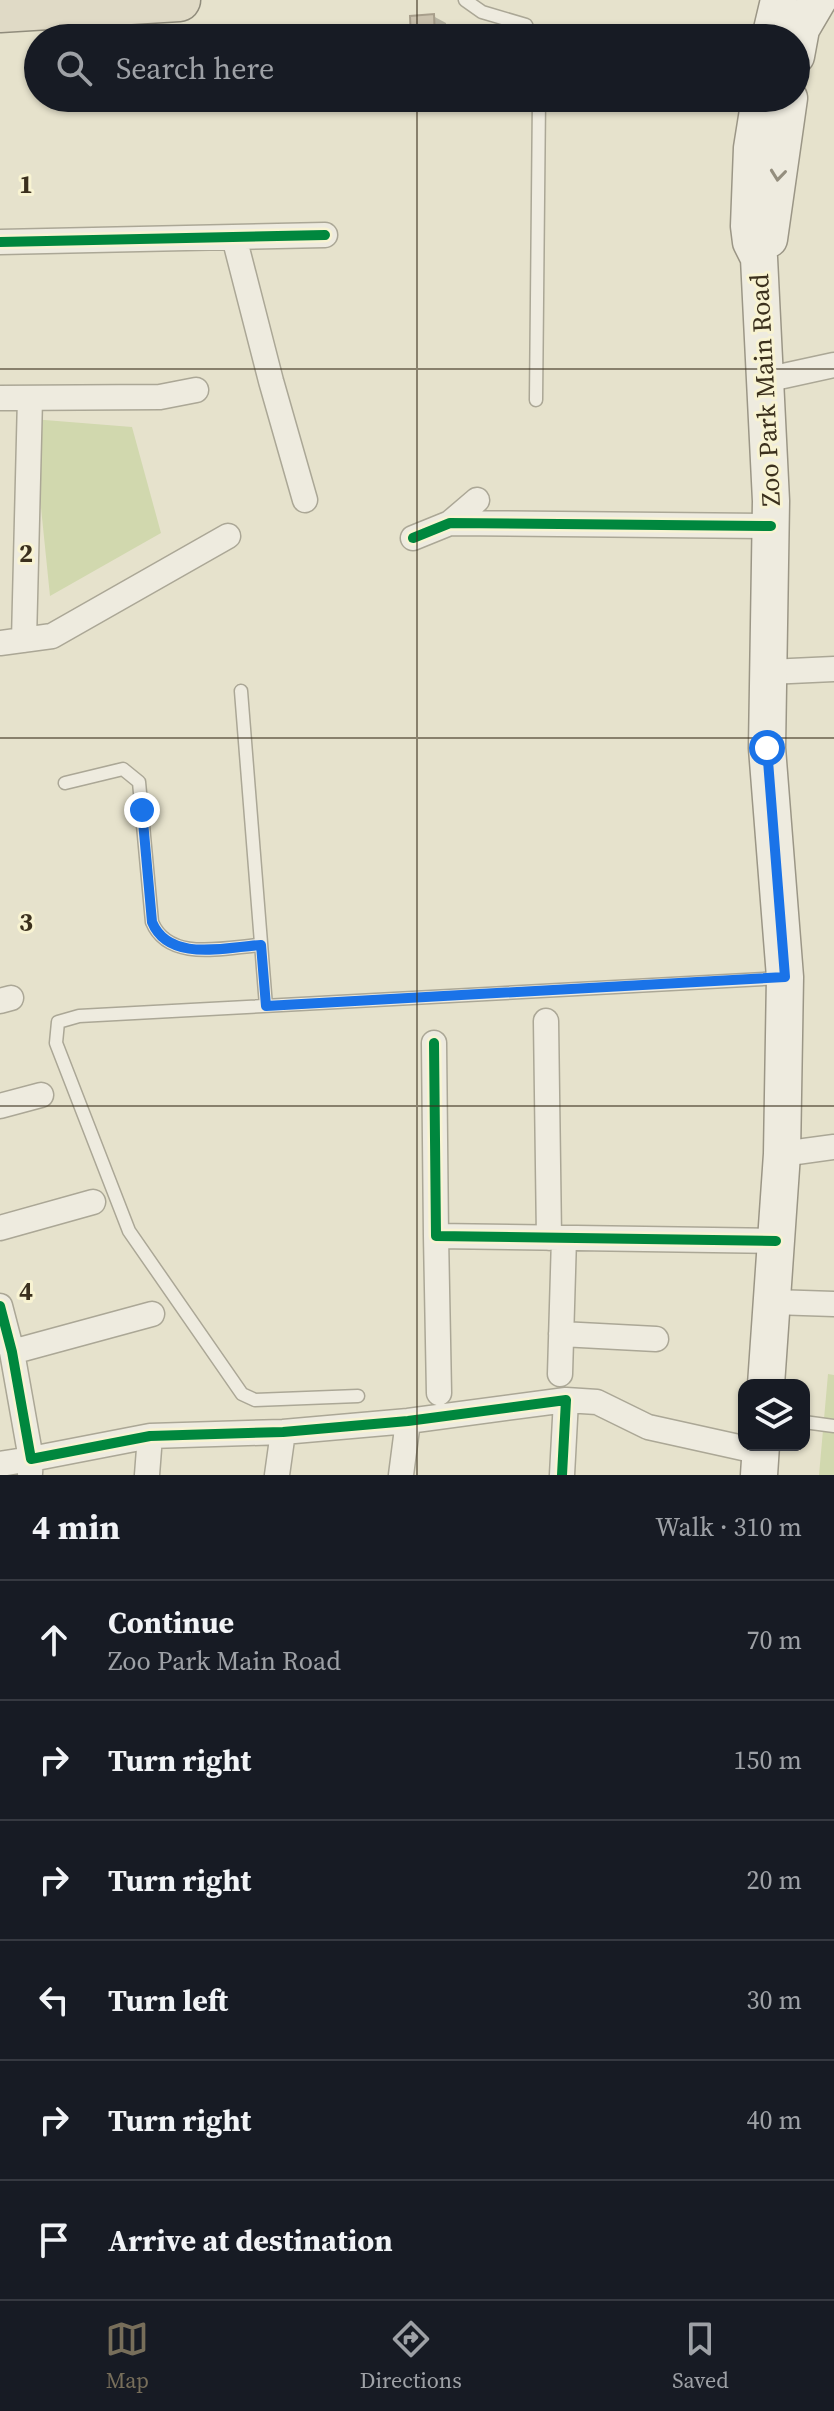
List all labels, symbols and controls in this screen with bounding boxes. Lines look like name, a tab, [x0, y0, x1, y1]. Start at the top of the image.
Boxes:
search box	[24, 24, 810, 112]
icon: search	[52, 46, 96, 90]
text: Search here	[116, 48, 274, 89]
text: 1	[19, 166, 33, 202]
one-way arrow	[769, 169, 786, 182]
street label: Zoo Park Main Road	[741, 272, 789, 507]
text: 2	[19, 535, 33, 571]
route start	[749, 730, 785, 766]
route end	[124, 792, 160, 828]
text: 3	[19, 904, 33, 940]
text: 4	[19, 1273, 33, 1309]
map controls	[738, 1379, 810, 1451]
button: layers	[738, 1379, 810, 1451]
text: 4 min	[32, 1504, 120, 1550]
text: Walk · 310 m	[655, 1509, 802, 1545]
text: Continue	[108, 1602, 234, 1643]
icon: ahead	[32, 1618, 76, 1662]
text: 70 m	[747, 1622, 802, 1658]
text: Zoo Park Main Road	[108, 1643, 341, 1679]
icon: right	[32, 1738, 76, 1782]
text: Turn right	[108, 1740, 251, 1781]
text: 150 m	[734, 1742, 802, 1778]
icon: right	[32, 1858, 76, 1902]
text: Turn right	[108, 1860, 251, 1901]
text: 20 m	[747, 1862, 802, 1898]
icon: left	[32, 1978, 76, 2022]
text: Turn left	[108, 1980, 228, 2021]
text: 30 m	[747, 1982, 802, 2018]
icon: right	[32, 2098, 76, 2142]
text: Turn right	[108, 2100, 251, 2141]
text: 40 m	[747, 2102, 802, 2138]
icon: arrive	[32, 2218, 76, 2262]
text: Arrive at destination	[108, 2220, 393, 2261]
tab: Map	[105, 2317, 149, 2395]
tab: Directions	[360, 2317, 462, 2395]
tab: Saved	[672, 2317, 729, 2395]

